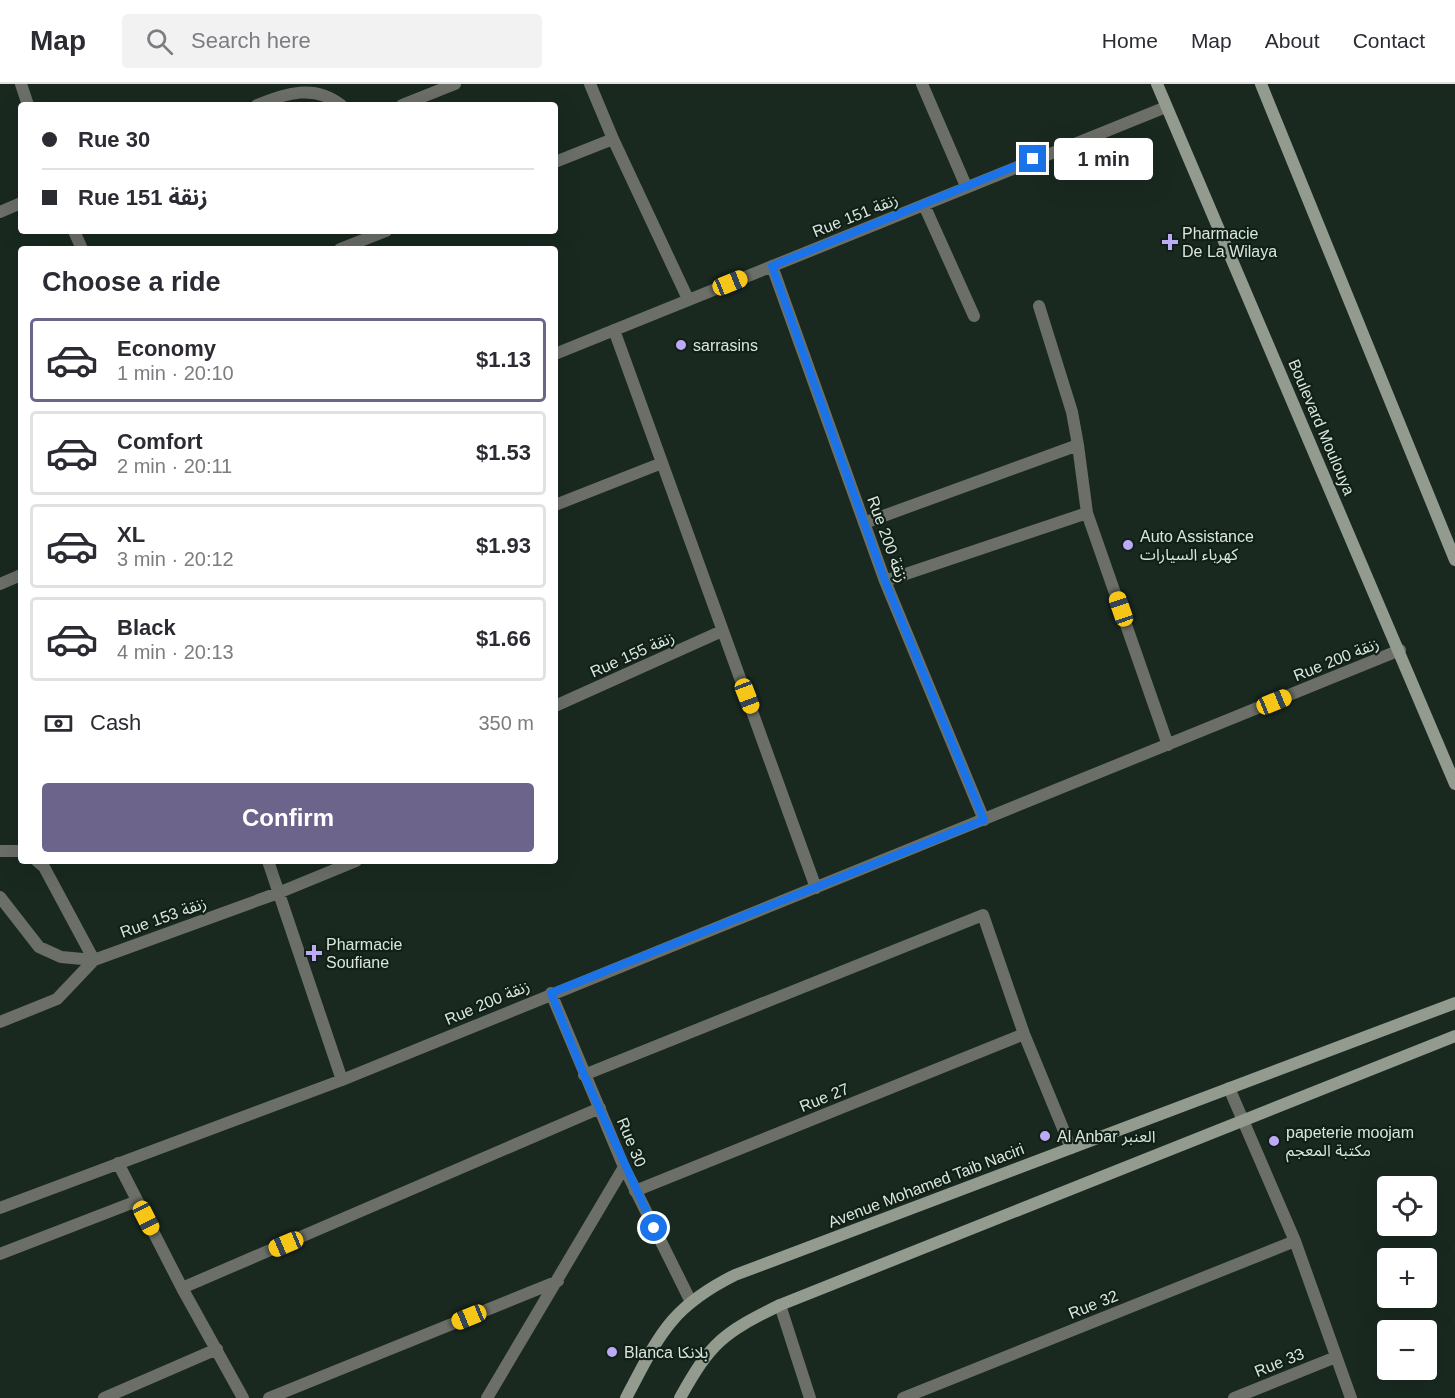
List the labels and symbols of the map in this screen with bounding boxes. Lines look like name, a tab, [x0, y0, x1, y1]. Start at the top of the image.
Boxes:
callout: 1 min	[1054, 138, 1153, 180]
route end	[1019, 145, 1046, 172]
street label: Rue 151 زنقة	[810, 191, 901, 241]
place label: Pharmacie De La Wilaya	[1182, 225, 1277, 260]
marker: Pharmacie De La Wilaya	[1163, 235, 1177, 249]
car	[710, 268, 750, 298]
place label: sarrasins	[693, 337, 758, 354]
marker: sarrasins	[674, 338, 688, 352]
street label: Boulevard Moulouya	[1285, 357, 1358, 498]
street label: Rue 200 زنقة	[863, 494, 911, 585]
place label: Auto Assistance كهرباء السيارات	[1140, 528, 1254, 564]
marker: Auto Assistance كهرباء السيارات	[1121, 538, 1135, 552]
car	[1107, 589, 1135, 629]
street label: Rue 155 زنقة	[587, 628, 677, 682]
street label: Rue 200 زنقة	[1291, 635, 1382, 685]
car	[732, 676, 762, 716]
car	[1254, 687, 1294, 717]
street label: Rue 153 زنقة	[118, 894, 209, 942]
place label: Pharmacie Soufiane	[326, 936, 403, 971]
marker: Pharmacie Soufiane	[307, 946, 321, 960]
street label: Rue 200 زنقة	[442, 977, 532, 1029]
street label: Rue 27	[797, 1080, 851, 1115]
street label: Rue 30	[614, 1115, 649, 1169]
place label: papeterie moojam مكتبة المعجم	[1286, 1124, 1414, 1163]
place label: Al Anbar العنبر	[1057, 1128, 1156, 1146]
marker: Al Anbar العنبر	[1038, 1129, 1052, 1143]
marker: papeterie moojam مكتبة المعجم	[1267, 1134, 1281, 1148]
street label: Avenue Mohamed Taib Naciri	[826, 1140, 1027, 1231]
car	[130, 1198, 162, 1238]
route start	[640, 1214, 667, 1241]
car	[266, 1229, 306, 1259]
street label: Rue 32	[1066, 1287, 1120, 1322]
car	[449, 1302, 489, 1332]
place label: Blanca بلانكا	[624, 1344, 708, 1361]
marker: Blanca بلانكا	[605, 1345, 619, 1359]
street label: Rue 33	[1252, 1345, 1306, 1380]

